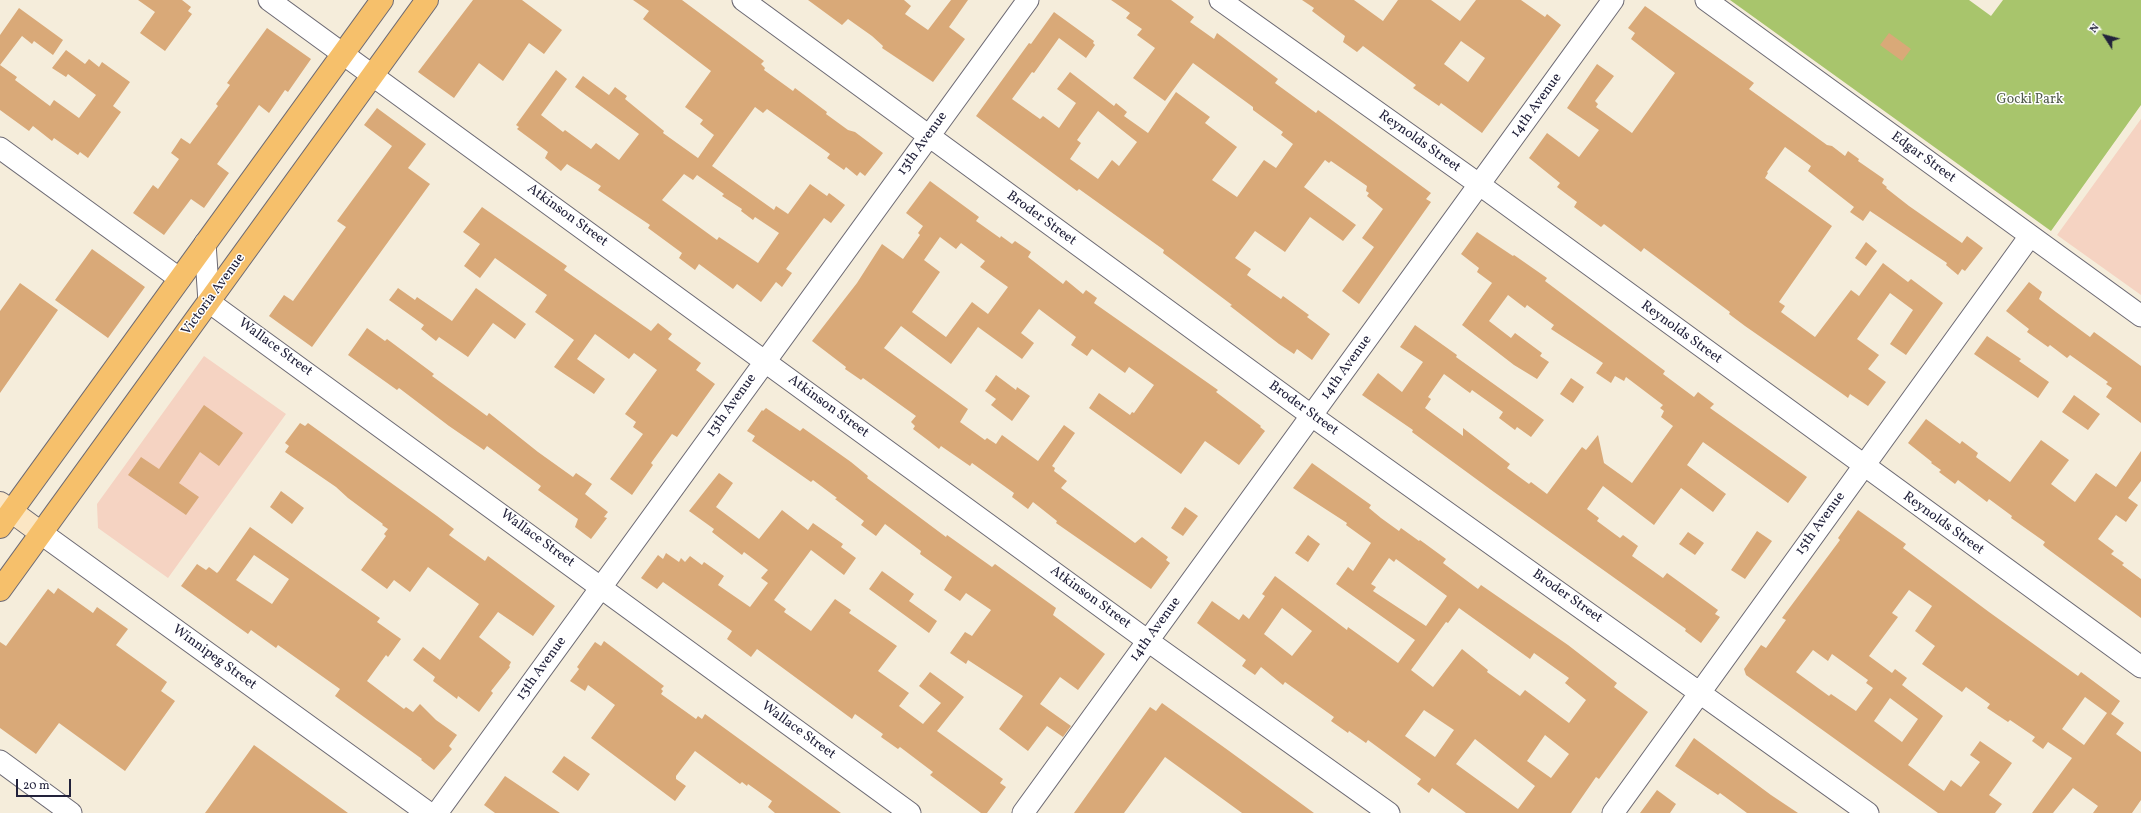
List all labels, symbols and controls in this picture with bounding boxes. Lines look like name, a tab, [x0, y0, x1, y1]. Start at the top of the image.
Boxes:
north arrow	[2085, 16, 2125, 56]
text: N	[2086, 21, 2103, 36]
street label: 14th Avenue	[1508, 70, 1566, 142]
park label: Gocki Park	[1997, 92, 2063, 108]
street label: Reynolds Street	[1375, 107, 1463, 177]
street label: 13th Avenue	[894, 109, 952, 179]
street label: Edgar Street	[1887, 129, 1959, 187]
street label: Atkinson Street	[523, 181, 611, 251]
street label: Broder Street	[1003, 188, 1079, 250]
street label: Victoria Avenue	[179, 251, 249, 339]
street label: Reynolds Street	[1637, 298, 1725, 368]
street label: Wallace Street	[235, 315, 315, 381]
street label: 14th Avenue	[1318, 332, 1376, 404]
street label: 13th Avenue	[703, 371, 761, 441]
street label: Atkinson Street	[784, 372, 872, 442]
street label: Broder Street	[1265, 378, 1341, 440]
street label: 15th Avenue	[1792, 489, 1850, 559]
street label: Reynolds Street	[1899, 489, 1987, 559]
street label: Wallace Street	[497, 506, 577, 572]
street label: Atkinson Street	[1046, 563, 1134, 633]
street label: Broder Street	[1529, 567, 1605, 627]
street label: 14th Avenue	[1127, 594, 1185, 666]
street label: Winnipeg Street	[169, 622, 259, 694]
street label: 13th Avenue	[513, 634, 571, 704]
street label: Wallace Street	[758, 698, 838, 764]
scale bar	[18, 771, 73, 797]
text: 20 m	[23, 778, 50, 794]

